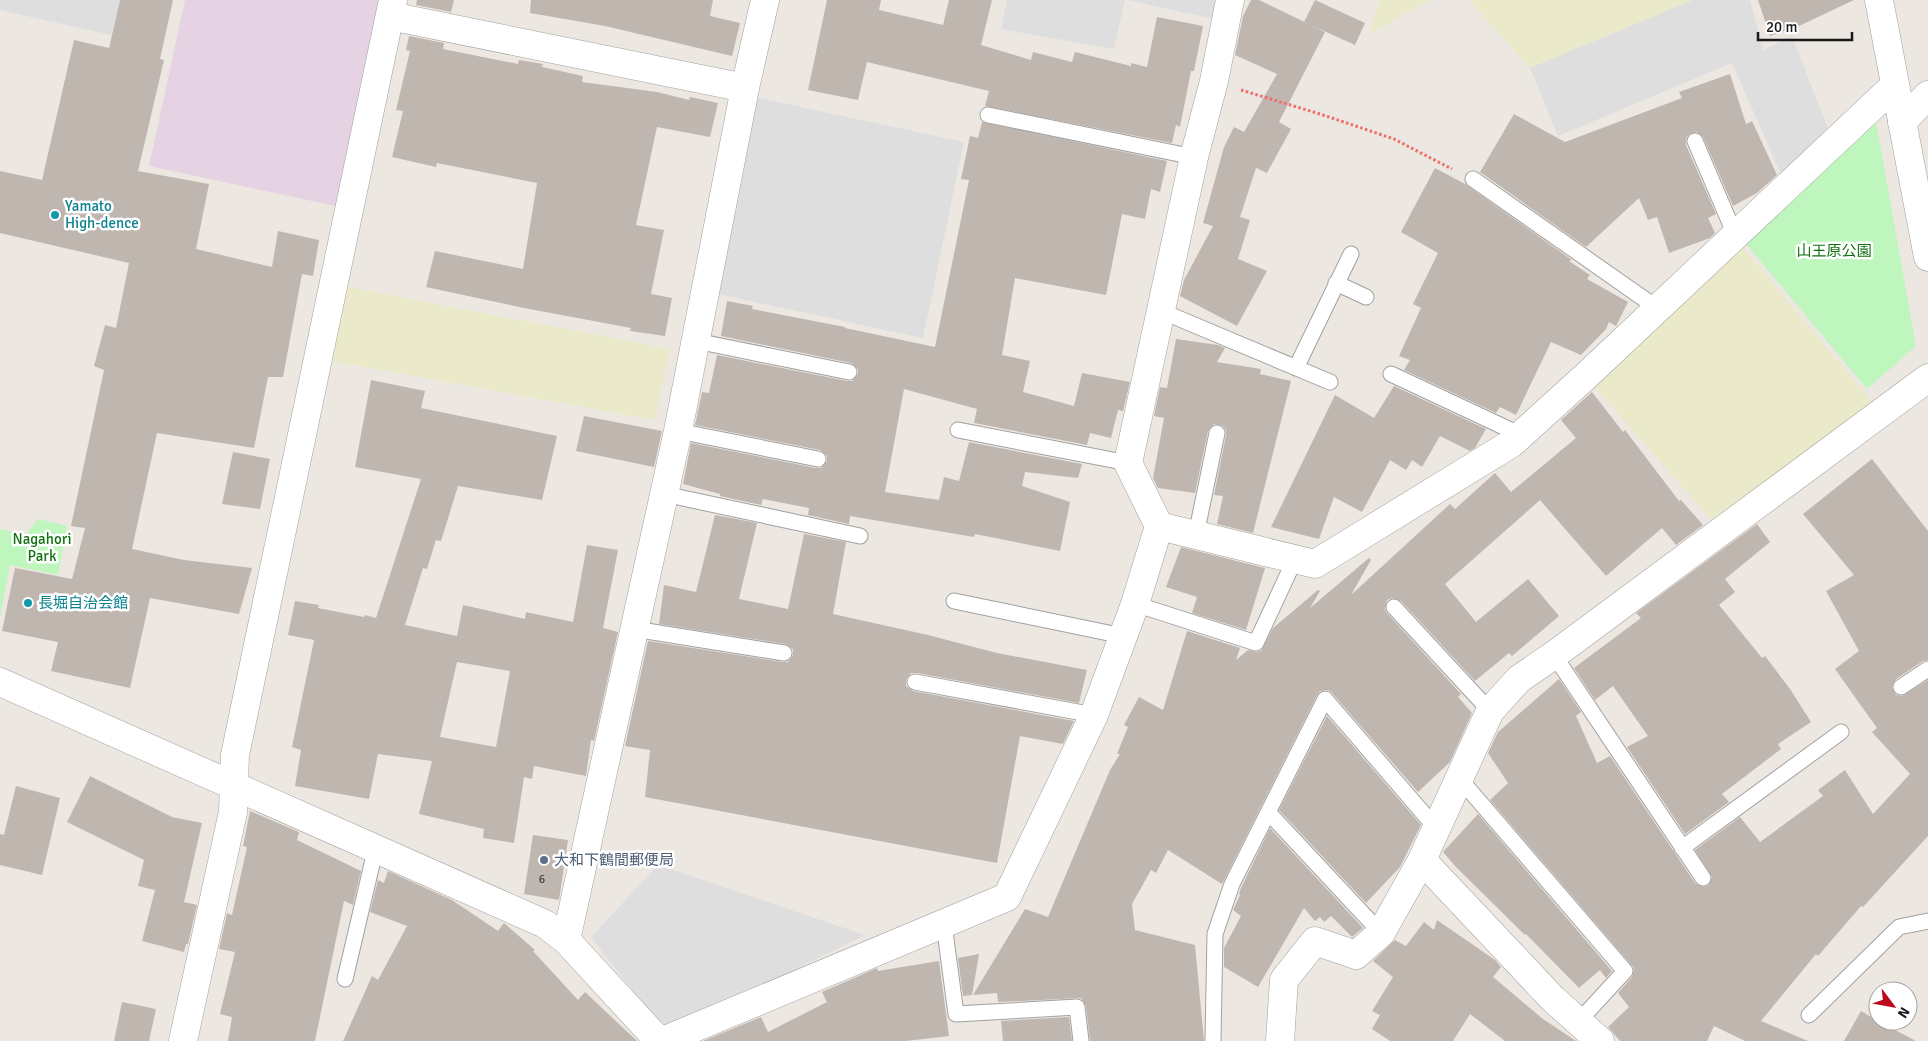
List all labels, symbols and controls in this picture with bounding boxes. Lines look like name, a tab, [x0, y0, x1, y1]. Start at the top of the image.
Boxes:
scale bar	[1758, 10, 1852, 42]
text: 20 m	[1766, 18, 1797, 36]
place label: Yamato High-dence	[65, 197, 139, 232]
marker: Yamato High-dence	[49, 209, 61, 221]
park label: 山王原公園	[1796, 242, 1872, 260]
park label: Nagahori Park	[12, 530, 72, 565]
place label: 長堀自治会館	[38, 594, 128, 612]
marker: 長堀自治会館	[22, 597, 34, 609]
place label: 大和下鶴間郵便局	[554, 851, 674, 869]
marker: 大和下鶴間郵便局	[538, 854, 550, 866]
house number: 6	[539, 872, 545, 887]
north arrow	[1868, 981, 1918, 1031]
text: N	[1894, 1004, 1913, 1021]

